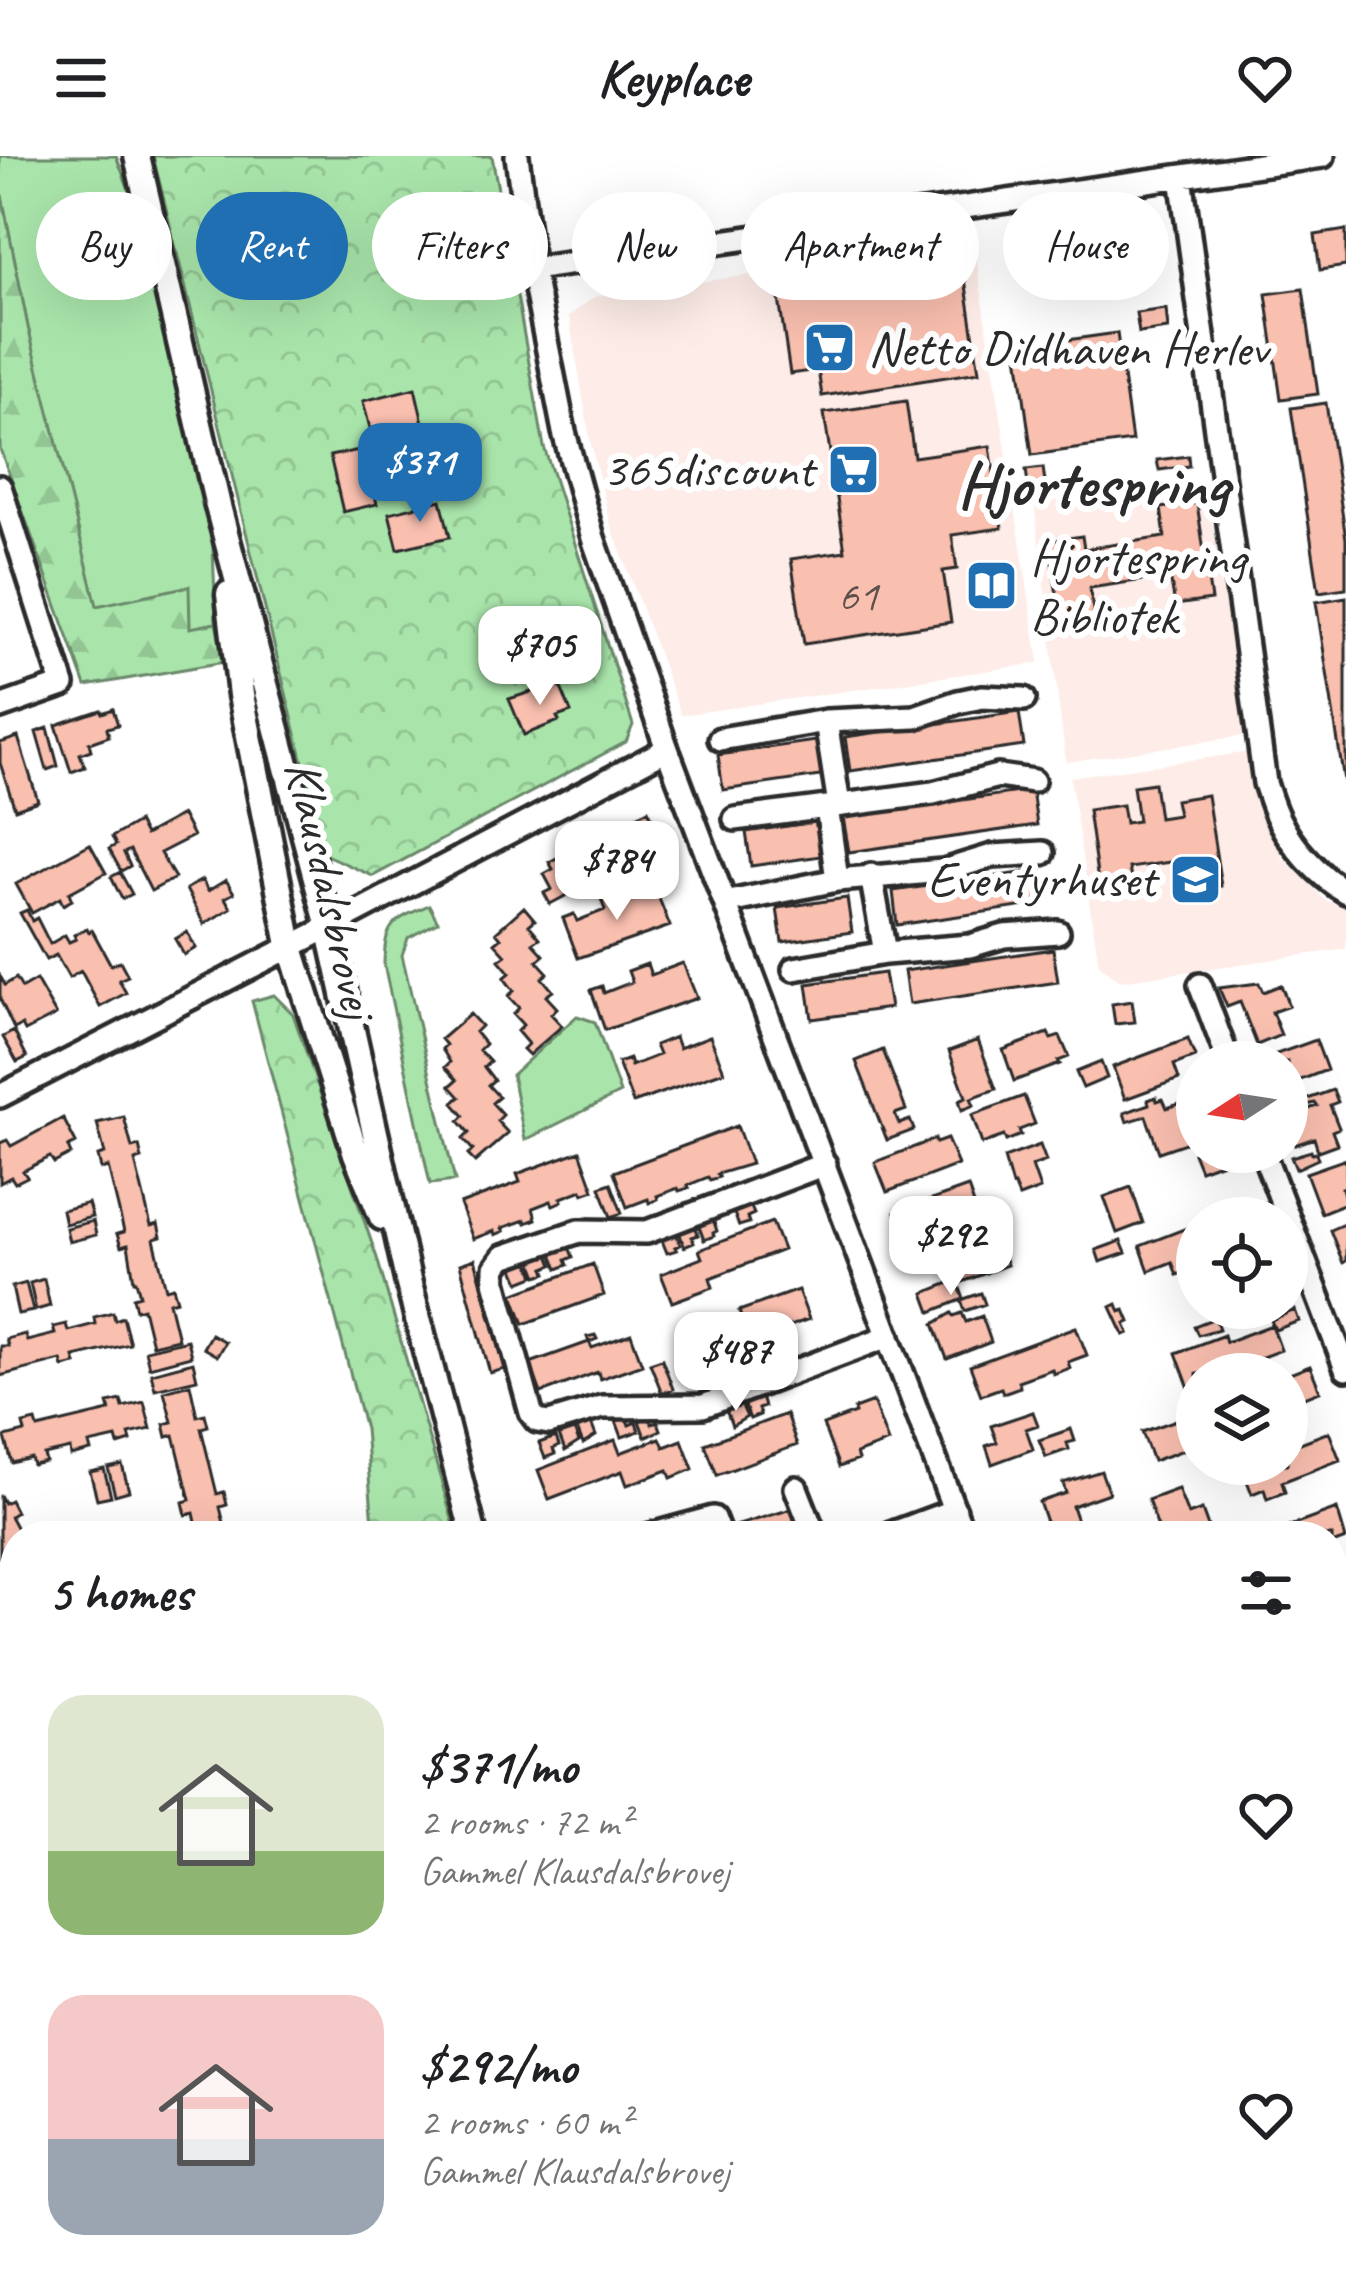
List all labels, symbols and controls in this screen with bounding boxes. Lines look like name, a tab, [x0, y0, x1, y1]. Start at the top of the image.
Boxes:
text: Keyplace	[597, 44, 749, 112]
icon: menu	[48, 45, 114, 111]
icon: heart	[1232, 45, 1298, 111]
chip: Buy	[36, 192, 172, 300]
chip: Rent	[196, 192, 348, 300]
chip: Filters	[372, 192, 548, 300]
chip: New	[572, 192, 717, 300]
chip: Apartment	[741, 192, 979, 300]
chip: House	[1003, 192, 1169, 300]
place label: Netto Dildhaven Herlev	[868, 316, 1271, 380]
supermarket icon: Netto Dildhaven Herlev	[801, 320, 857, 376]
pin: $371	[349, 423, 491, 525]
text: $371	[385, 437, 455, 486]
place label: 365discount	[602, 437, 819, 501]
supermarket icon: 365discount	[825, 441, 881, 497]
district label: Hjortespring	[958, 445, 1235, 524]
place label: Hjortespring Bibliotek	[1030, 525, 1249, 648]
library icon: Hjortespring Bibliotek	[963, 558, 1019, 614]
house number: 61	[838, 567, 881, 624]
pin: $705	[469, 606, 611, 708]
text: $705	[505, 620, 575, 669]
street label: Klausdalsbrovej	[270, 754, 393, 1030]
pin: $784	[546, 821, 688, 923]
text: $784	[582, 835, 652, 884]
place label: Eventyrhuset	[928, 847, 1161, 911]
school or university icon: Eventyrhuset	[1167, 851, 1223, 907]
north arrow	[1176, 1041, 1308, 1173]
map controls	[1176, 1041, 1308, 1485]
pin: $292	[880, 1196, 1022, 1298]
button: locate	[1176, 1197, 1308, 1329]
text: $292	[916, 1210, 986, 1259]
pin: $487	[665, 1312, 807, 1414]
text: $487	[701, 1326, 771, 1375]
button: layers	[1176, 1353, 1308, 1485]
icon: filters	[1233, 1560, 1299, 1626]
text: 5 homes	[48, 1561, 191, 1625]
text: $371/mo	[420, 1734, 577, 1798]
icon: home	[144, 1743, 288, 1887]
icon: heart	[1233, 1782, 1299, 1848]
text: 2 rooms · 72 m²	[420, 1798, 631, 1847]
text: Gammel Klausdalsbrovej	[420, 1847, 730, 1896]
text: $292/mo	[420, 2034, 577, 2098]
icon: home	[144, 2043, 288, 2187]
icon: heart	[1233, 2082, 1299, 2148]
text: 2 rooms · 60 m²	[420, 2098, 631, 2147]
text: Gammel Klausdalsbrovej	[420, 2147, 730, 2196]

